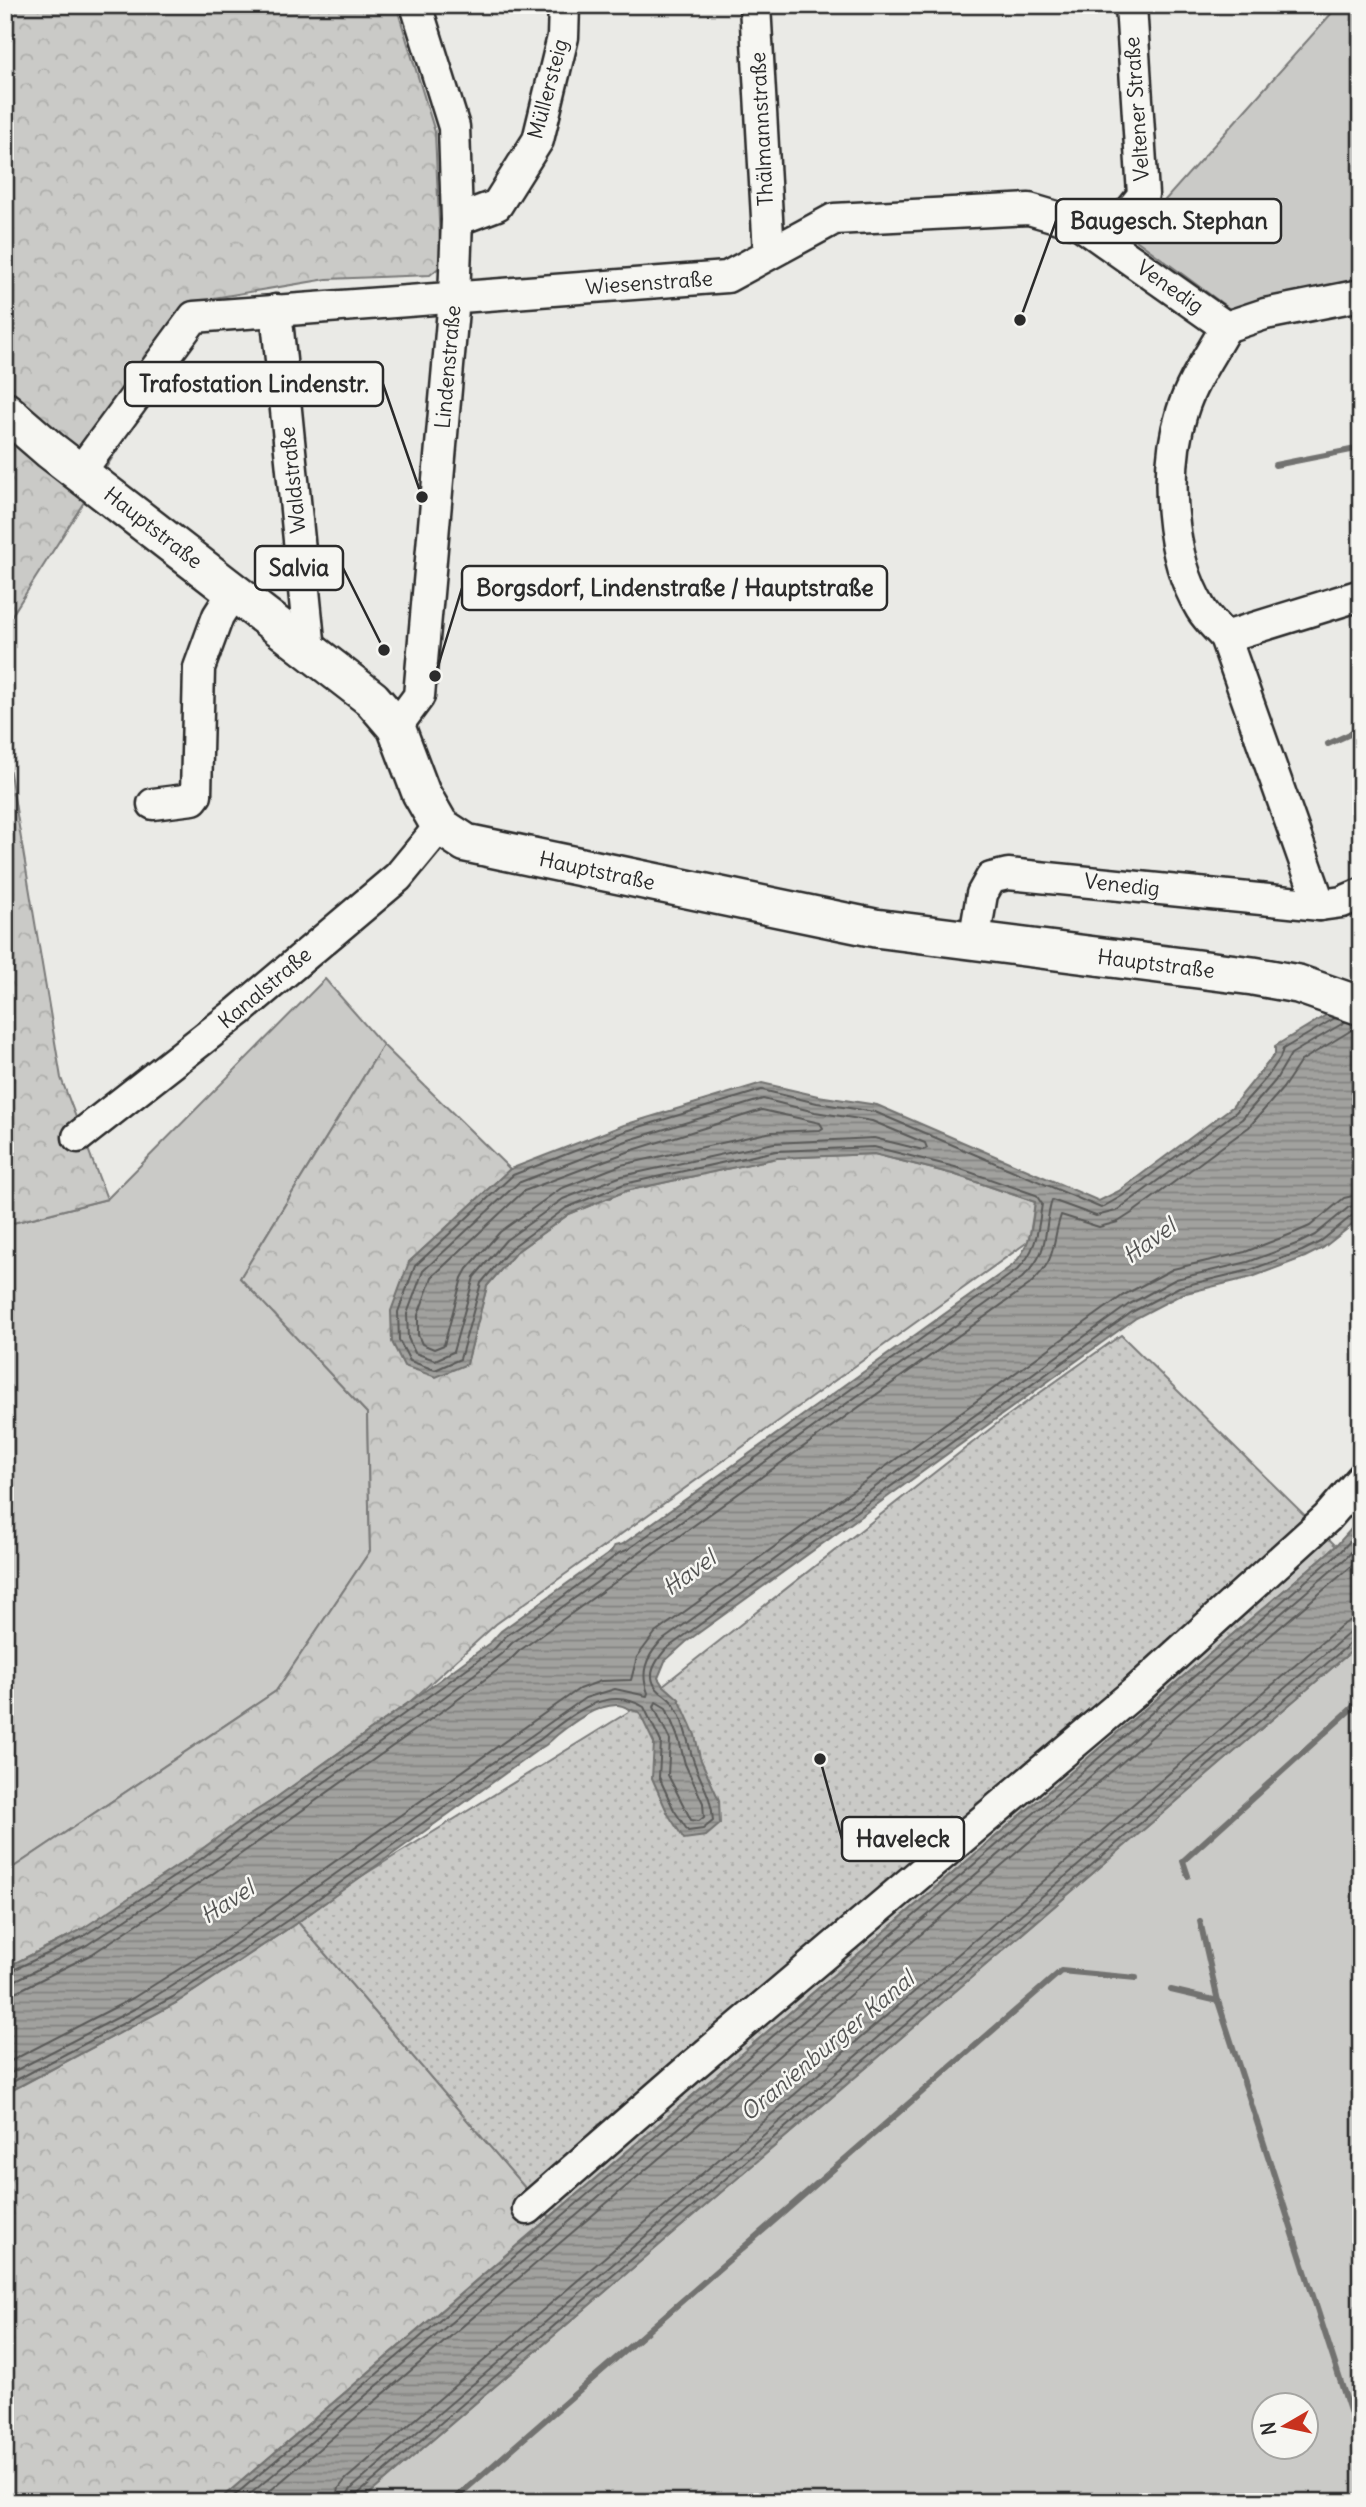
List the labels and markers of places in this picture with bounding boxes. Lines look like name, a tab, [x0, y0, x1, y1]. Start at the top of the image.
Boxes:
callout: Baugesch. Stephan	[1056, 199, 1281, 243]
callout: Trafostation Lindenstr.	[125, 362, 383, 406]
callout: Salvia	[255, 546, 343, 590]
callout: Borgsdorf, Lindenstraße / Hauptstraße	[462, 566, 887, 610]
callout: Haveleck	[842, 1817, 964, 1861]

